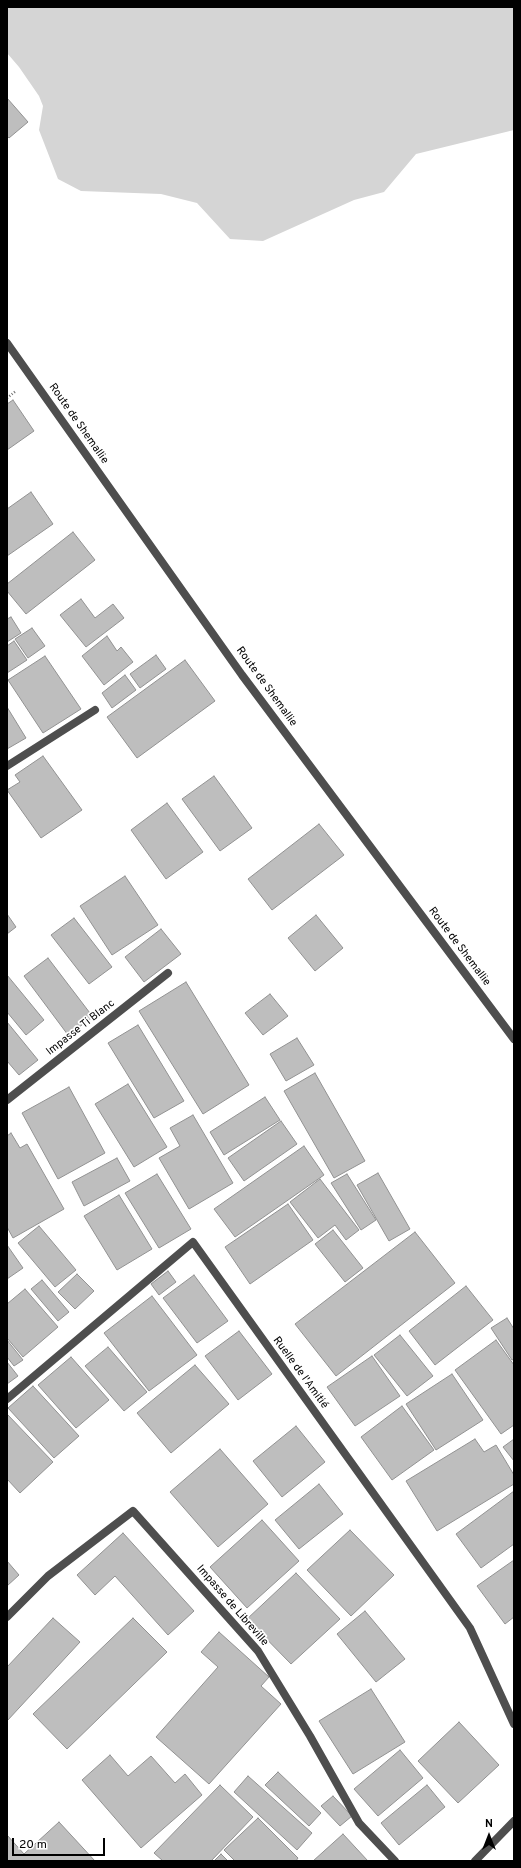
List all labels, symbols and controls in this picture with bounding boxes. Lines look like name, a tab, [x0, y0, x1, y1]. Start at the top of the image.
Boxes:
street label: Route de Shemallie	[45, 381, 111, 467]
street label: Route de Shemallie	[233, 645, 299, 729]
street label: Route de Shemallie	[425, 905, 493, 989]
street label: Impasse Ti Blanc	[44, 997, 118, 1059]
street label: Ruelle de l'Amitié	[269, 1334, 331, 1412]
street label: Impasse de Libreville	[193, 1563, 271, 1649]
north arrow	[469, 1816, 509, 1856]
text: N	[485, 1817, 493, 1831]
scale bar	[14, 1830, 107, 1856]
text: 20 m	[19, 1837, 47, 1853]

